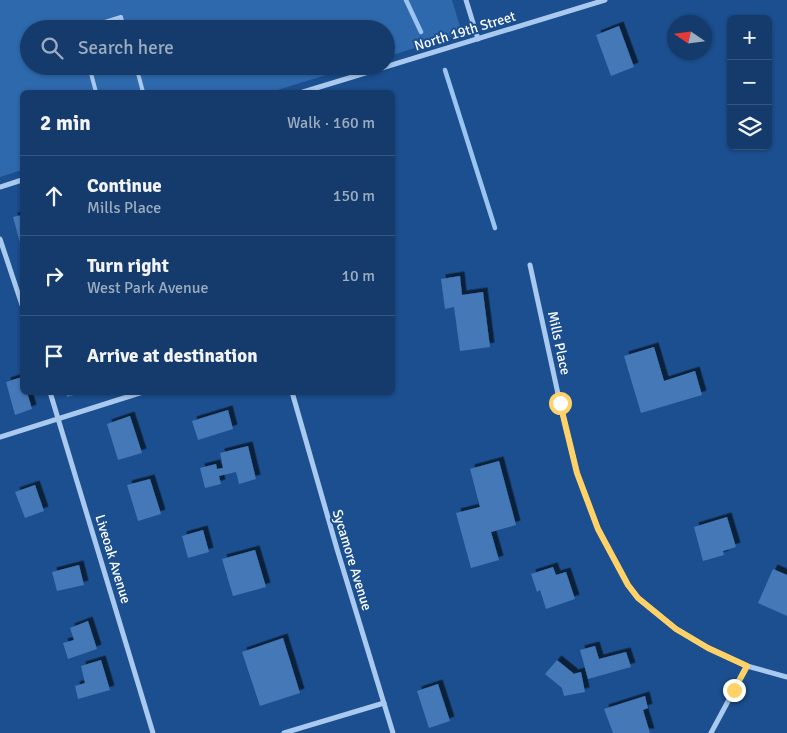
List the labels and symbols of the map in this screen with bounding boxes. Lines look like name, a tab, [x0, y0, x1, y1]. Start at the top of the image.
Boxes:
street label: North 19th Street	[412, 7, 518, 54]
north arrow	[667, 15, 712, 60]
street label: Mills Place	[544, 309, 574, 377]
route start	[549, 392, 572, 415]
street label: Sycamore Avenue	[329, 507, 375, 613]
street label: Liveoak Avenue	[91, 512, 135, 606]
route end	[723, 679, 746, 702]

